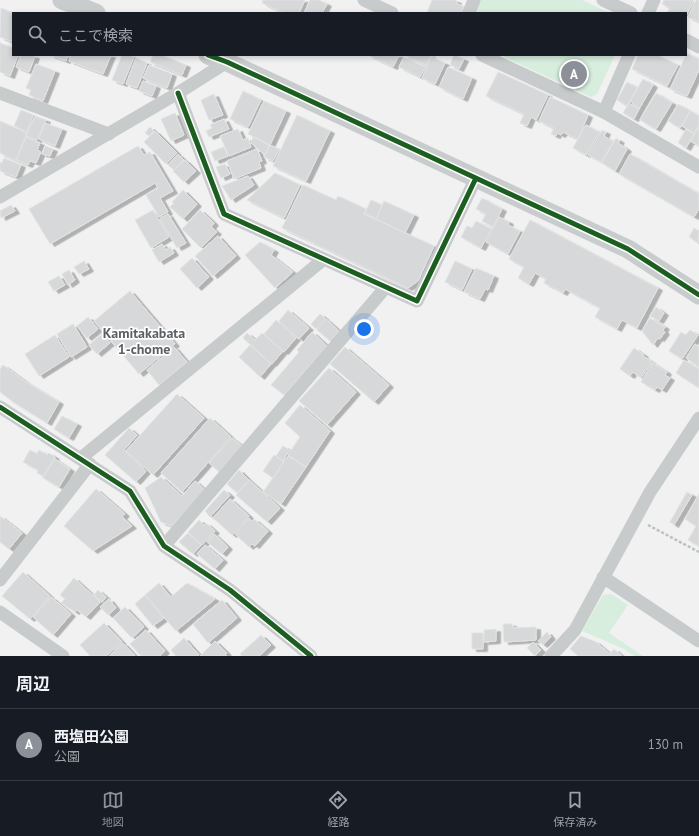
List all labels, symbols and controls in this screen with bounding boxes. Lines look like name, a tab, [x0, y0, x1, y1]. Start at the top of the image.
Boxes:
search box	[12, 12, 687, 56]
icon: search	[26, 23, 48, 45]
text: ここで検索	[58, 26, 133, 45]
pin: A	[561, 59, 587, 89]
your location	[354, 319, 374, 339]
district label: Kamitakabata 1-chome	[103, 324, 185, 358]
text: 周辺	[16, 673, 50, 695]
text: 西塩田公園	[54, 727, 129, 746]
text: A	[25, 736, 33, 753]
text: 130 m	[648, 736, 683, 753]
text: 公園	[54, 748, 80, 765]
tab: 地図	[102, 789, 124, 829]
tab: 経路	[327, 789, 349, 829]
tab: 保存済み	[553, 789, 597, 829]

